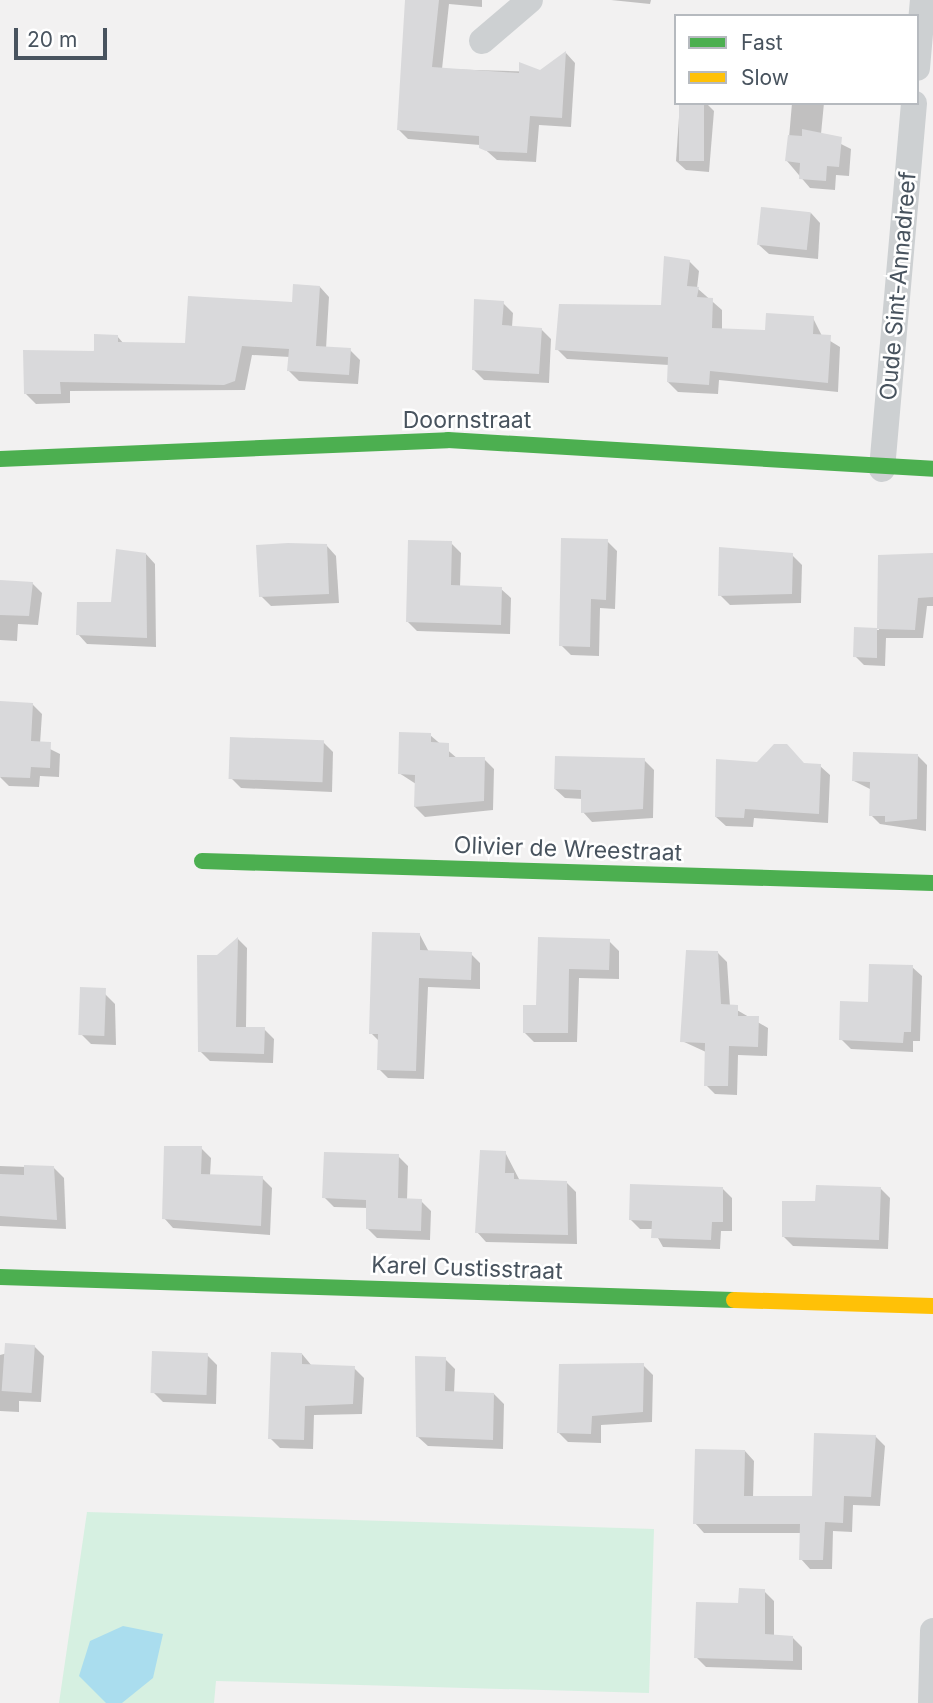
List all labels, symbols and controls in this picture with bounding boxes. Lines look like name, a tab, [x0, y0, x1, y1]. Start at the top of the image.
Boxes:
scale bar	[18, 14, 110, 58]
legend	[674, 14, 919, 105]
text: 20 m	[27, 27, 77, 52]
text: Fast	[741, 30, 783, 55]
text: Slow	[741, 65, 789, 90]
street label: Oude Sint-Annadreef	[874, 170, 922, 402]
street label: Doornstraat	[403, 406, 531, 434]
street label: Olivier de Wreestraat	[453, 831, 683, 867]
street label: Karel Custisstraat	[371, 1251, 563, 1285]

